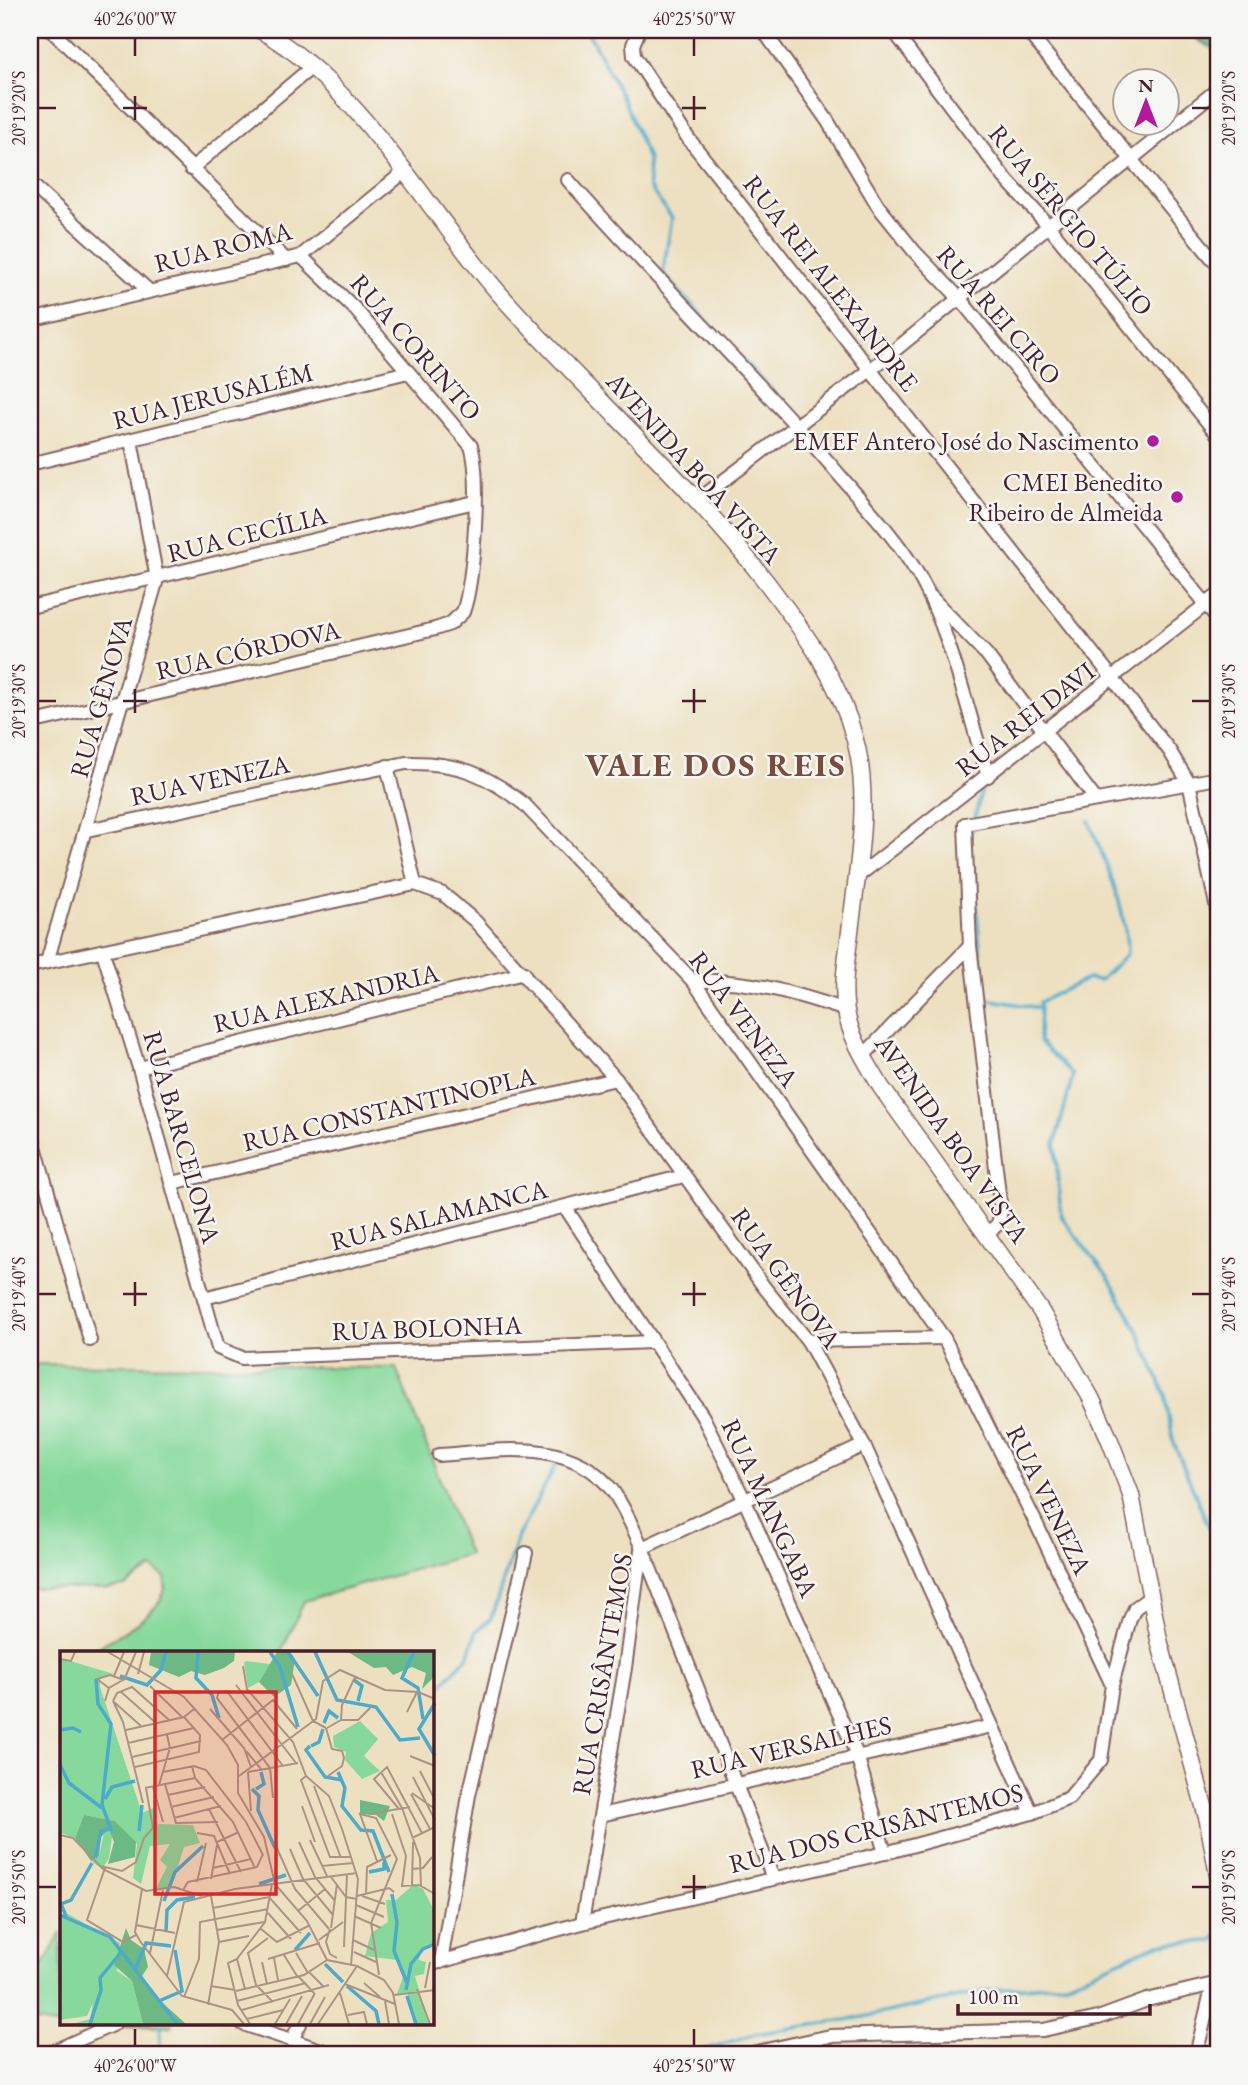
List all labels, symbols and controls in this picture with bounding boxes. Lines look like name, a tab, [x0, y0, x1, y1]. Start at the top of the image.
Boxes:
text: 40°26'00"W	[93, 7, 177, 30]
text: 40°25'50"W	[652, 7, 736, 30]
north arrow	[1112, 66, 1182, 136]
text: 20°19'20"S	[7, 71, 30, 145]
text: 20°19'20"S	[1217, 71, 1240, 145]
text: N	[1138, 73, 1154, 98]
street label: RUA SÉRGIO TÚLIO	[981, 117, 1161, 323]
street label: RUA REI ALEXANDRE	[736, 168, 926, 398]
street label: RUA ROMA	[151, 213, 296, 281]
street label: RUA REI CIRO	[929, 238, 1069, 392]
street label: RUA CORINTO	[343, 266, 489, 428]
street label: RUA JERUSALÉM	[109, 355, 317, 437]
street label: AVENIDA BOA VISTA	[598, 364, 790, 572]
place label: EMEF Antero José do Nascimento	[793, 424, 1139, 458]
marker: EMEF Antero José do Nascimento	[1145, 433, 1161, 449]
place label: CMEI Benedito Ribeiro de Almeida	[968, 465, 1164, 529]
marker: CMEI Benedito Ribeiro de Almeida	[1169, 489, 1185, 505]
street label: RUA CECÍLIA	[164, 498, 331, 570]
street label: RUA GÊNOVA	[62, 611, 141, 782]
street label: RUA CÓRDOVA	[152, 612, 345, 688]
street label: RUA REI DAVI	[948, 654, 1102, 784]
text: 20°19'30"S	[7, 664, 30, 738]
text: 20°19'30"S	[1217, 664, 1240, 738]
district label: VALE DOS REIS	[585, 743, 847, 786]
street label: RUA VENEZA	[127, 746, 294, 813]
street label: RUA VENEZA	[682, 944, 807, 1095]
street label: RUA ALEXANDRIA	[210, 955, 443, 1041]
street label: RUA BARCELONA	[135, 1027, 229, 1248]
street label: AVENIDA BOA VISTA	[867, 1027, 1037, 1251]
street label: RUA CONSTANTINOPLA	[239, 1058, 540, 1159]
street label: RUA SALAMANCA	[327, 1171, 552, 1258]
street label: RUA GÊNOVA	[723, 1201, 849, 1356]
text: 20°19'40"S	[7, 1257, 30, 1331]
text: 20°19'40"S	[1217, 1257, 1240, 1331]
street label: RUA BOLONHA	[331, 1308, 524, 1348]
street label: RUA MANGABA	[714, 1413, 827, 1604]
street label: RUA VENEZA	[998, 1420, 1100, 1581]
street label: RUA CRISÂNTEMOS	[564, 1550, 640, 1798]
inset map	[60, 1651, 434, 2025]
street label: RUA VERSALHES	[687, 1707, 895, 1787]
street label: RUA DOS CRISÂNTEMOS	[726, 1775, 1026, 1881]
text: 20°19'50"S	[7, 1850, 30, 1924]
text: 20°19'50"S	[1217, 1850, 1240, 1924]
scale bar	[958, 1973, 1150, 2017]
text: 100 m	[968, 1983, 1019, 2010]
text: 40°26'00"W	[93, 2054, 177, 2077]
text: 40°25'50"W	[652, 2054, 736, 2077]

